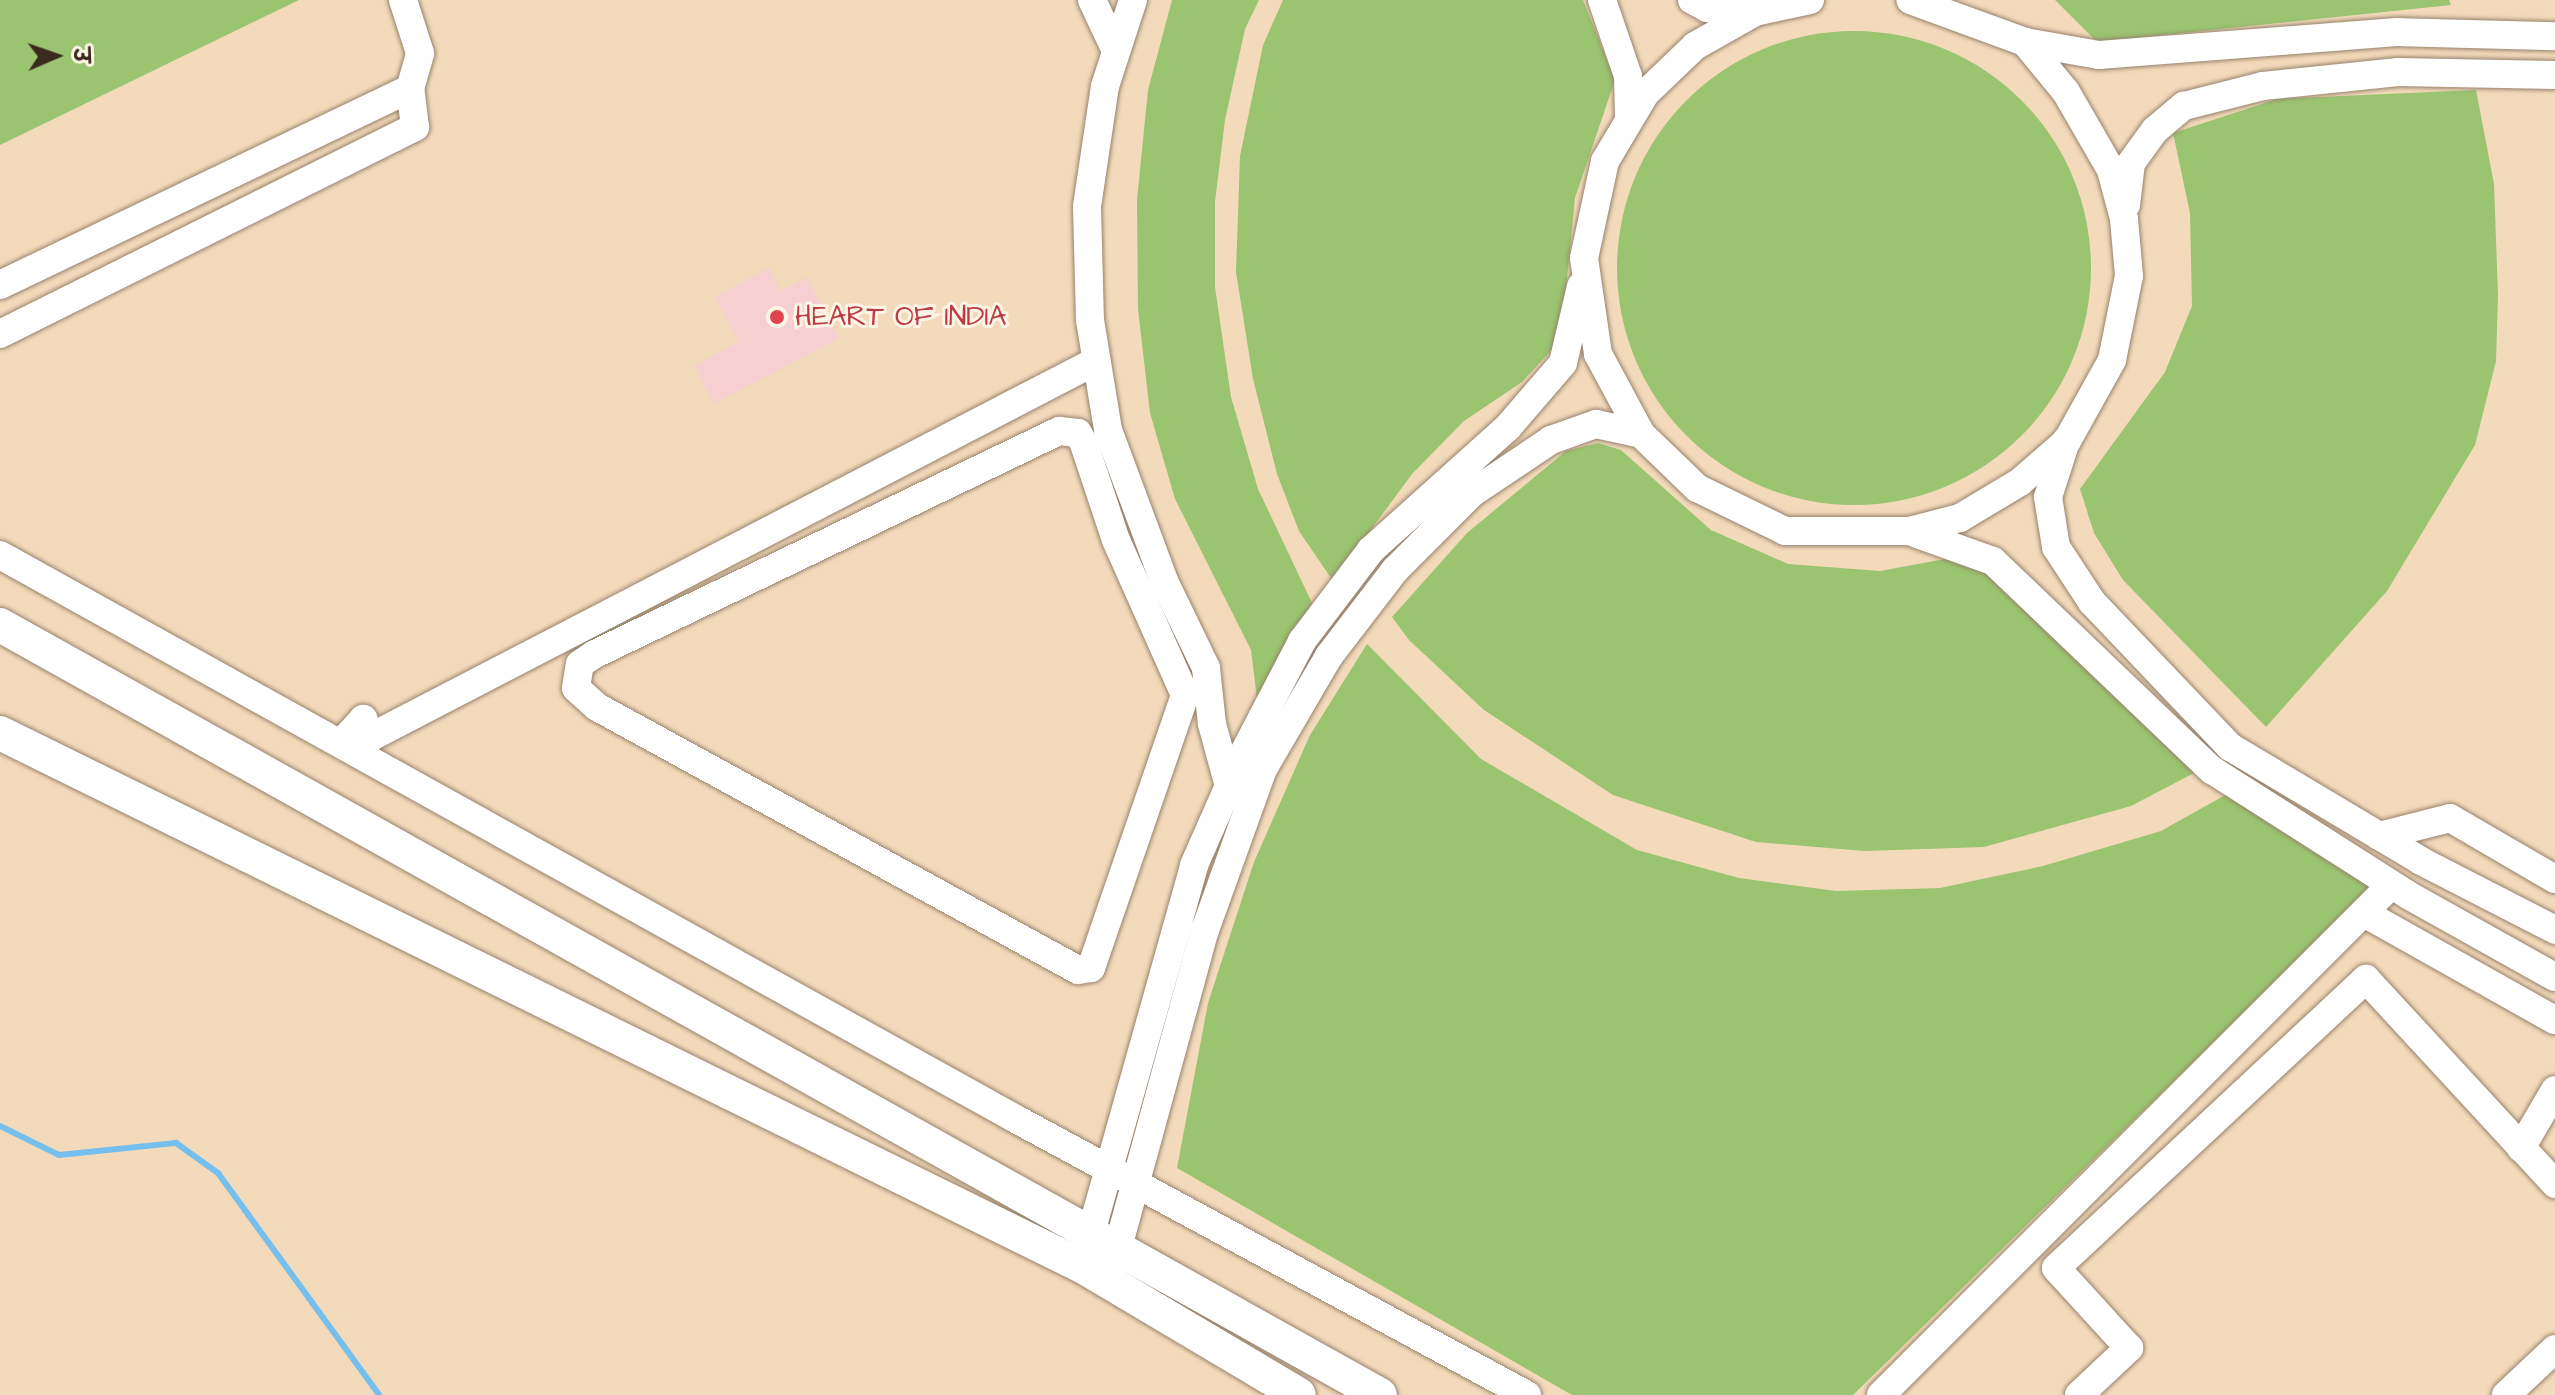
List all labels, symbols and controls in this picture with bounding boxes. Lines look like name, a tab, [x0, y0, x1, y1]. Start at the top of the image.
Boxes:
north arrow	[16, 16, 96, 96]
text: उ	[65, 47, 96, 63]
place label: HEART OF INDIA	[795, 300, 1007, 334]
marker: HEART OF INDIA	[766, 306, 788, 328]

